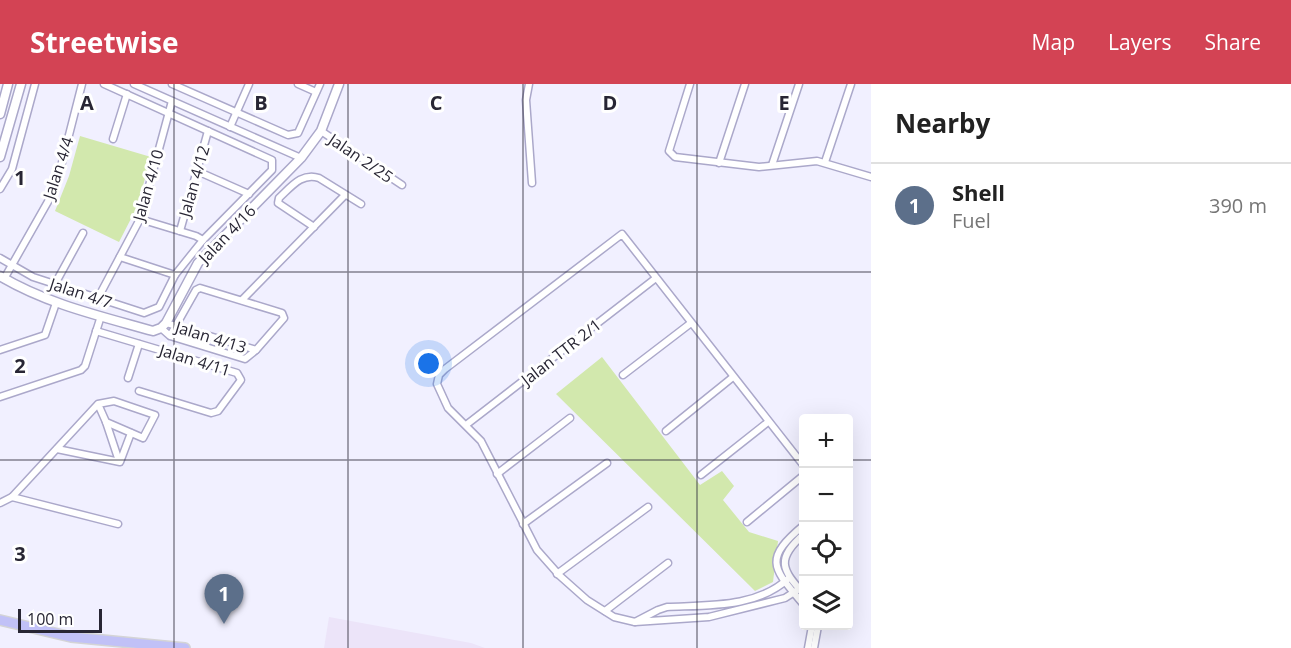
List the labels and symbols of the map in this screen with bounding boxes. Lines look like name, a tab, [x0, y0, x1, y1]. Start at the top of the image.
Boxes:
text: A	[80, 89, 94, 116]
text: B	[254, 89, 268, 116]
text: C	[430, 89, 443, 116]
text: D	[603, 89, 617, 116]
text: E	[778, 89, 790, 116]
street label: Jalan 2/25	[323, 127, 398, 188]
street label: Jalan 4/4	[37, 134, 78, 204]
street label: Jalan 4/12	[173, 143, 215, 221]
street label: Jalan 4/10	[127, 147, 169, 225]
text: 1	[14, 164, 26, 191]
street label: Jalan 4/16	[192, 200, 260, 269]
street label: Jalan 4/7	[45, 272, 115, 313]
street label: Jalan TTR 2/1	[515, 314, 606, 391]
street label: Jalan 4/13	[171, 315, 249, 358]
street label: Jalan 4/11	[155, 338, 233, 381]
your location	[414, 349, 443, 378]
text: 2	[14, 352, 26, 379]
text: 3	[14, 540, 26, 567]
pin: 1	[204, 574, 244, 624]
scale bar	[18, 606, 102, 634]

